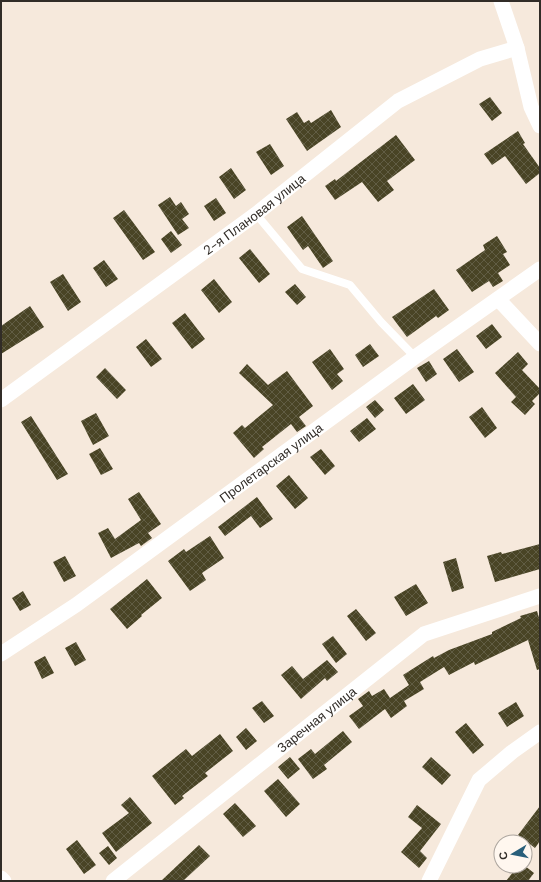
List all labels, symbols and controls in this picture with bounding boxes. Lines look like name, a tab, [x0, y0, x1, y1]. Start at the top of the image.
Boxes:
street label: 2-я Плановая улица	[200, 169, 309, 258]
street label: Пролетарская улица	[216, 418, 327, 506]
street label: Заречная улица	[273, 682, 360, 756]
north arrow	[493, 834, 533, 874]
text: С	[496, 851, 511, 861]

